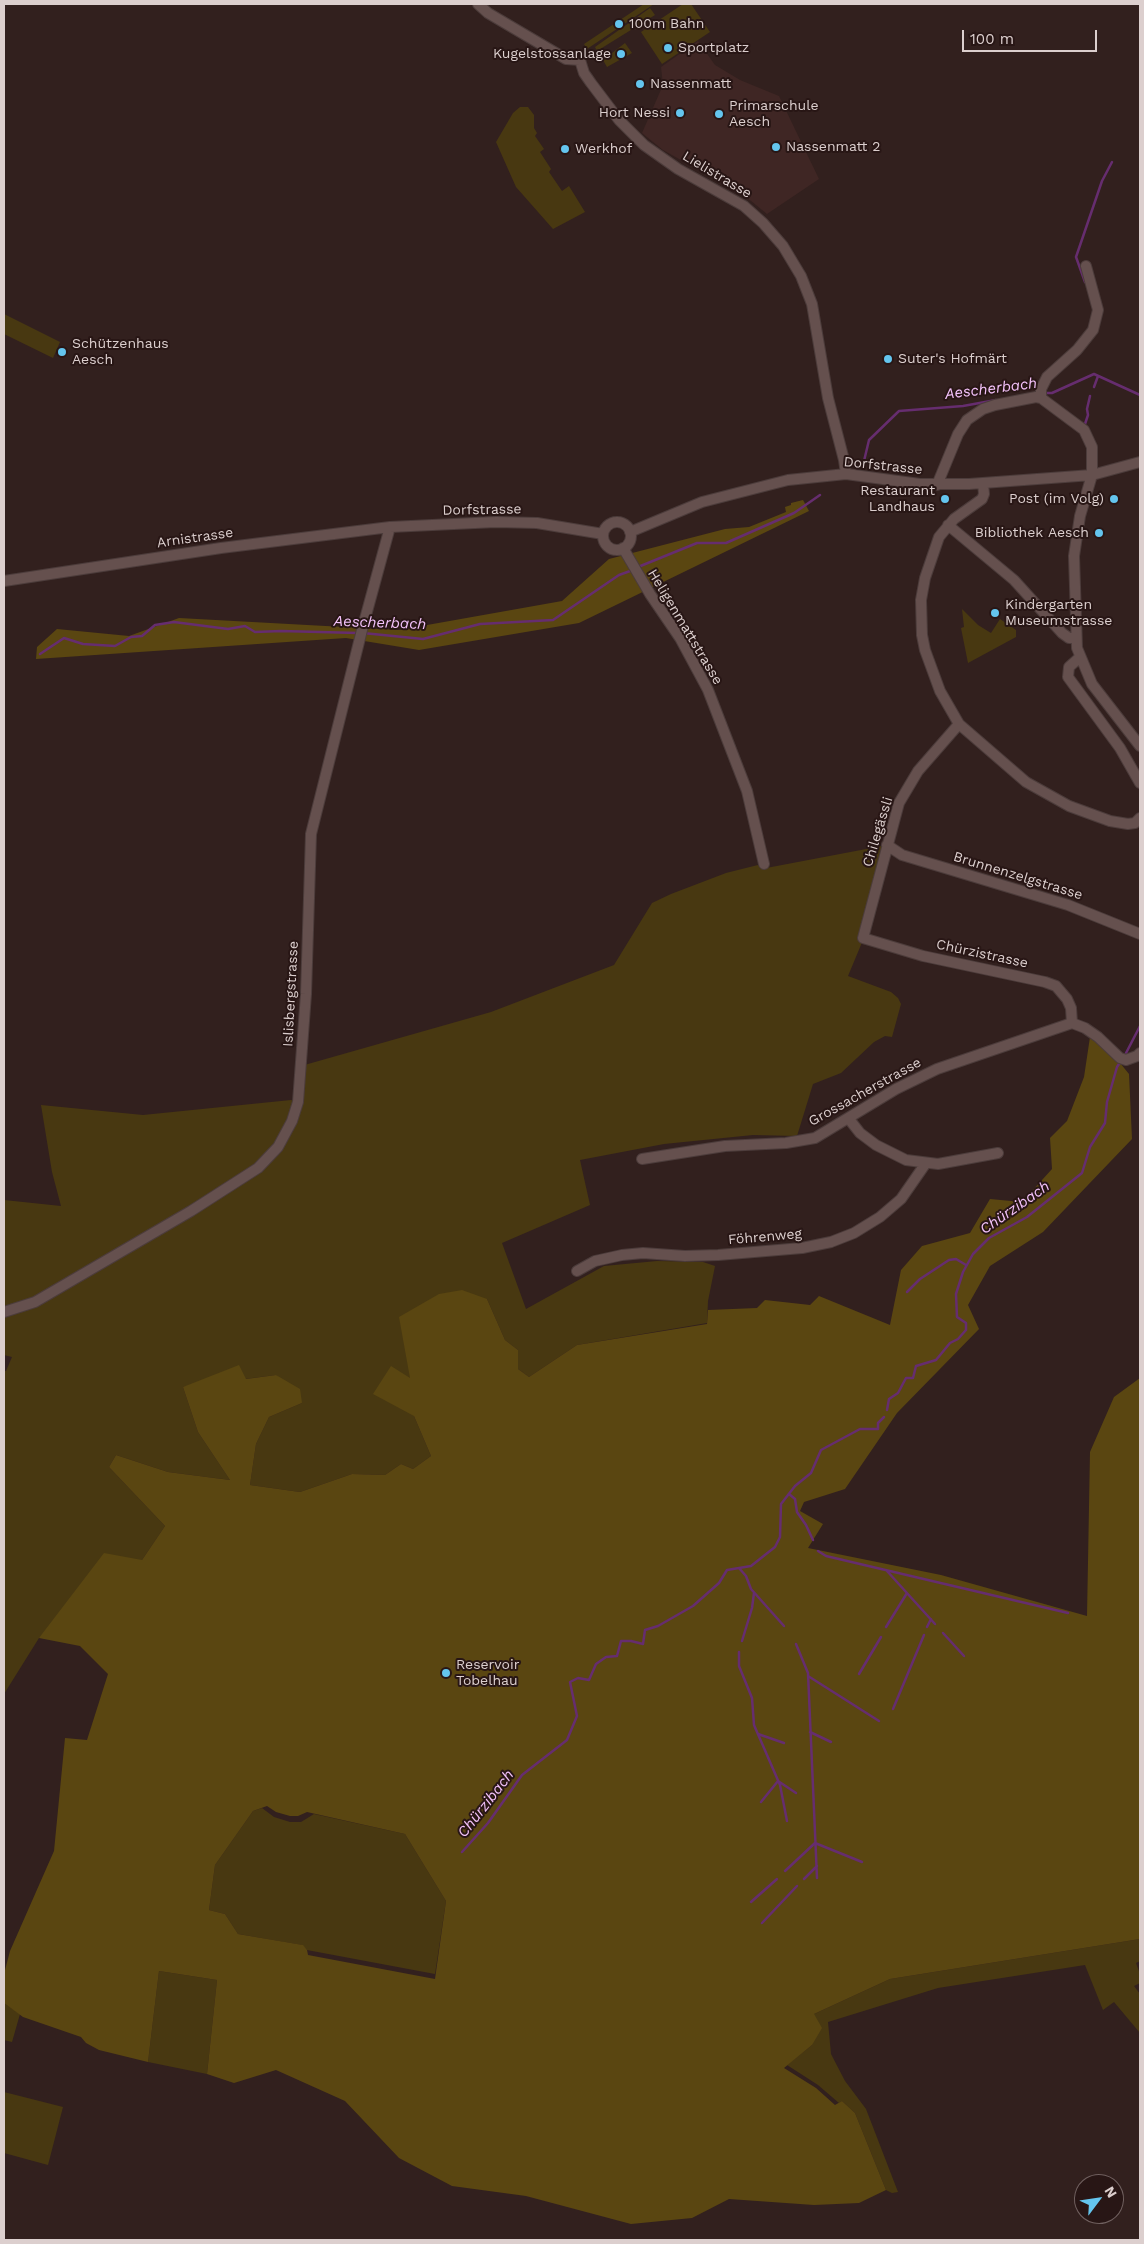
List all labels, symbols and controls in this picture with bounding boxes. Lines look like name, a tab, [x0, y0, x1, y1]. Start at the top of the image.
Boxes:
place label: 100m Bahn	[629, 16, 704, 32]
marker: 100m Bahn	[613, 18, 625, 30]
scale bar	[964, 20, 1099, 52]
text: 100 m	[970, 30, 1014, 48]
place label: Sportplatz	[678, 40, 749, 56]
marker: Sportplatz	[662, 42, 674, 54]
place label: Kugelstossanlage	[493, 46, 611, 62]
marker: Kugelstossanlage	[615, 48, 627, 60]
place label: Nassenmatt	[650, 76, 731, 92]
marker: Nassenmatt	[634, 78, 646, 90]
place label: Primarschule Aesch	[729, 98, 819, 130]
place label: Hort Nessi	[599, 105, 670, 121]
marker: Hort Nessi	[674, 107, 686, 119]
marker: Primarschule Aesch	[713, 108, 725, 120]
place label: Nassenmatt 2	[786, 139, 880, 155]
place label: Werkhof	[575, 141, 632, 157]
marker: Nassenmatt 2	[770, 141, 782, 153]
marker: Werkhof	[559, 143, 571, 155]
street label: Lielistrasse	[679, 148, 755, 202]
place label: Schützenhaus Aesch	[72, 336, 169, 368]
marker: Schützenhaus Aesch	[56, 346, 68, 358]
place label: Suter's Hofmärt	[898, 351, 1007, 367]
marker: Suter's Hofmärt	[882, 353, 894, 365]
water label: Aescherbach	[944, 374, 1038, 404]
street label: Dorfstrasse	[843, 454, 923, 478]
place label: Restaurant Landhaus	[860, 483, 935, 516]
place label: Post (im Volg)	[1009, 491, 1104, 507]
marker: Restaurant Landhaus	[939, 493, 951, 505]
marker: Post (im Volg)	[1108, 493, 1120, 505]
street label: Dorfstrasse	[442, 501, 522, 519]
street label: Arnistrasse	[156, 524, 234, 552]
place label: Bibliothek Aesch	[975, 525, 1089, 541]
marker: Bibliothek Aesch	[1093, 527, 1105, 539]
street label: Heligenmattstrasse	[644, 566, 726, 688]
place label: Kindergarten Museumstrasse	[1005, 597, 1112, 630]
marker: Kindergarten Museumstrasse	[989, 607, 1001, 619]
water label: Aescherbach	[333, 612, 427, 634]
street label: Chilegässli	[859, 795, 897, 869]
street label: Brunnenzelgstrasse	[951, 848, 1085, 904]
street label: Chürzistrasse	[935, 936, 1029, 972]
street label: Islisbergstrasse	[280, 941, 302, 1047]
street label: Grossacherstrasse	[806, 1054, 924, 1130]
water label: Chürzibach	[977, 1177, 1053, 1239]
street label: Föhrenweg	[727, 1225, 803, 1249]
place label: Reservoir Tobelhau	[456, 1657, 519, 1690]
marker: Reservoir Tobelhau	[440, 1667, 452, 1679]
water label: Chürzibach	[454, 1767, 518, 1841]
north arrow	[1074, 2174, 1124, 2224]
text: N	[1101, 2183, 1121, 2200]

